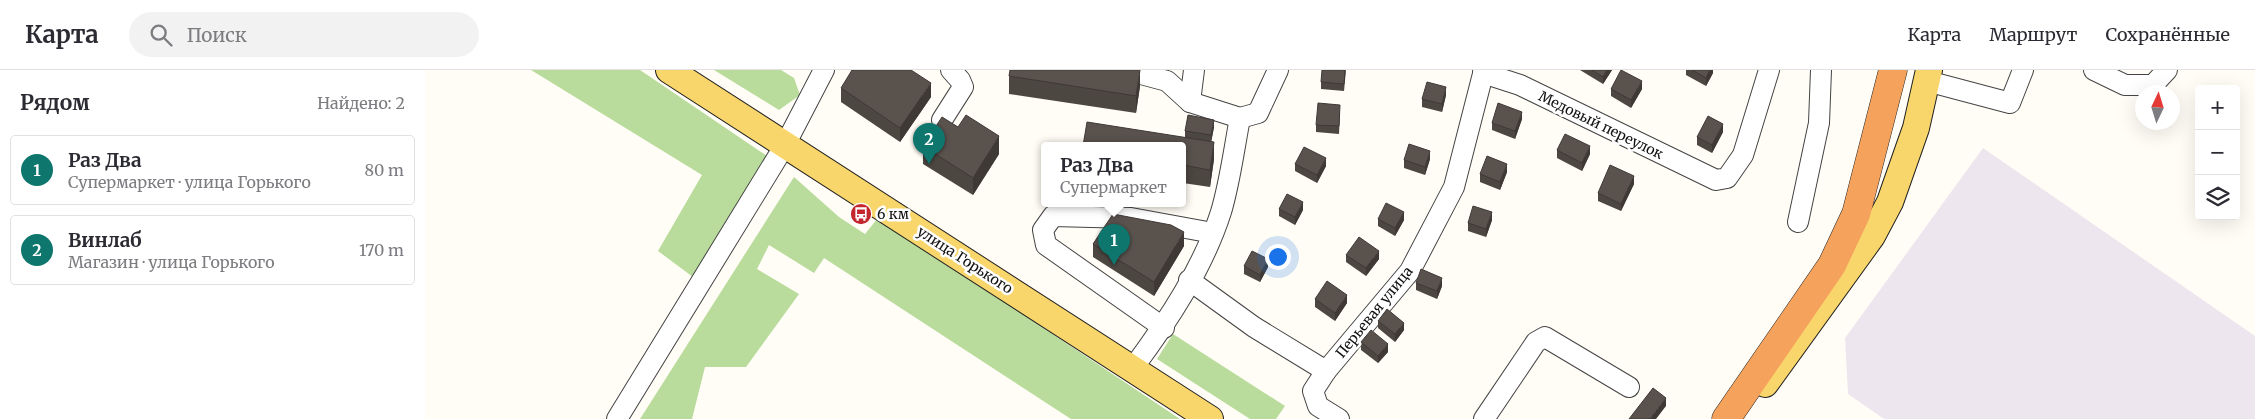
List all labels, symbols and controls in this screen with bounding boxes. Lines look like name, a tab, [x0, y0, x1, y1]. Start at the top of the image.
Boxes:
search box	[129, 12, 479, 57]
text: Карта	[25, 19, 99, 50]
icon: search	[147, 21, 175, 49]
text: Поиск	[187, 23, 247, 47]
text: Карта	[1908, 23, 1961, 46]
text: Маршрут	[1989, 23, 2077, 46]
text: Сохранённые	[2105, 23, 2230, 46]
north arrow	[2135, 85, 2180, 130]
map controls	[2195, 85, 2240, 220]
button: +	[2195, 85, 2240, 130]
street label: Медовый переулок	[1536, 87, 1666, 163]
text: Рядом	[20, 89, 90, 116]
text: Найдено: 2	[317, 93, 405, 113]
pin: 2	[913, 123, 945, 164]
button: −	[2195, 130, 2240, 175]
popup	[1041, 142, 1186, 207]
text: Раз Два	[68, 148, 142, 172]
text: Раз Два	[1060, 153, 1134, 177]
text: 1	[33, 160, 41, 180]
text: 80 m	[365, 160, 404, 180]
text: Супермаркет · улица Горького	[68, 172, 311, 192]
button: layers	[2195, 175, 2240, 220]
text: Супермаркет	[1060, 177, 1167, 197]
bus stop icon: 6 км	[849, 202, 873, 226]
place label: 6 км	[877, 205, 910, 223]
street label: улица Горького	[914, 222, 1016, 298]
pin: 1	[1098, 224, 1130, 265]
text: Винлаб	[68, 228, 142, 252]
text: 2	[32, 240, 42, 260]
text: 170 m	[359, 240, 404, 260]
your location	[1265, 244, 1291, 270]
text: Магазин · улица Горького	[68, 252, 275, 272]
street label: Перьевая улица	[1332, 262, 1417, 361]

